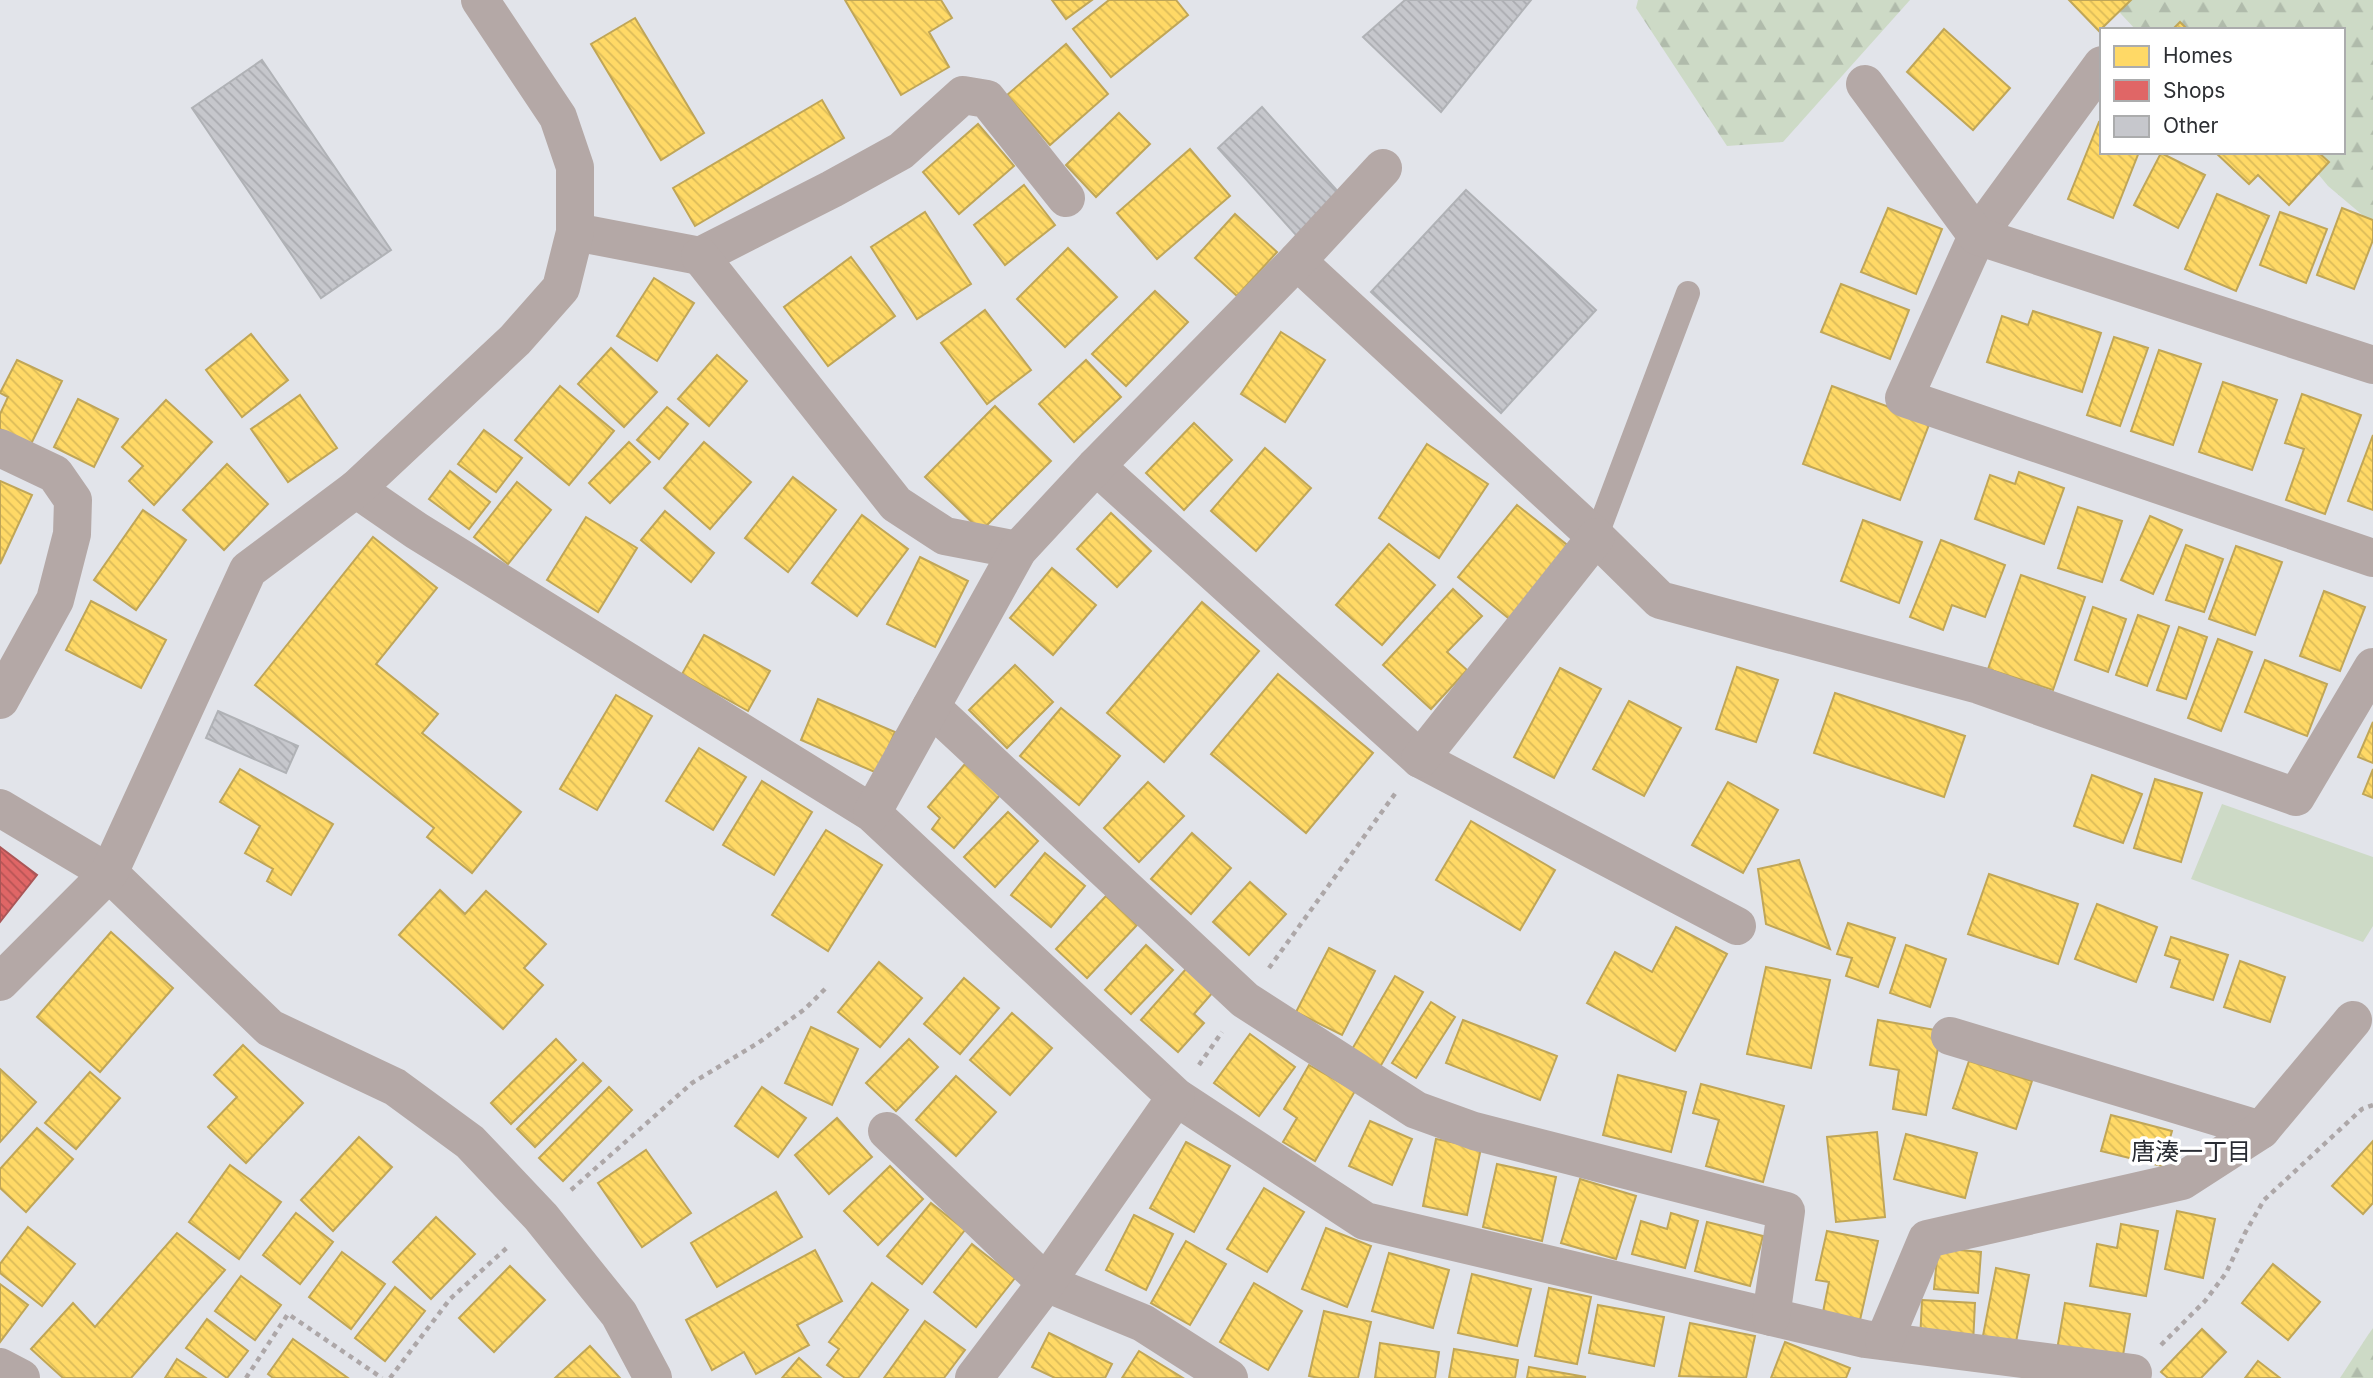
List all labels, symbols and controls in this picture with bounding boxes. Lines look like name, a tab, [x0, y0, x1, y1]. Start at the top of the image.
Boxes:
legend	[2100, 28, 2345, 154]
text: Homes	[2163, 43, 2233, 68]
text: Shops	[2163, 78, 2225, 103]
text: Other	[2163, 113, 2219, 138]
district label: 唐湊一丁目	[2131, 1137, 2251, 1166]

